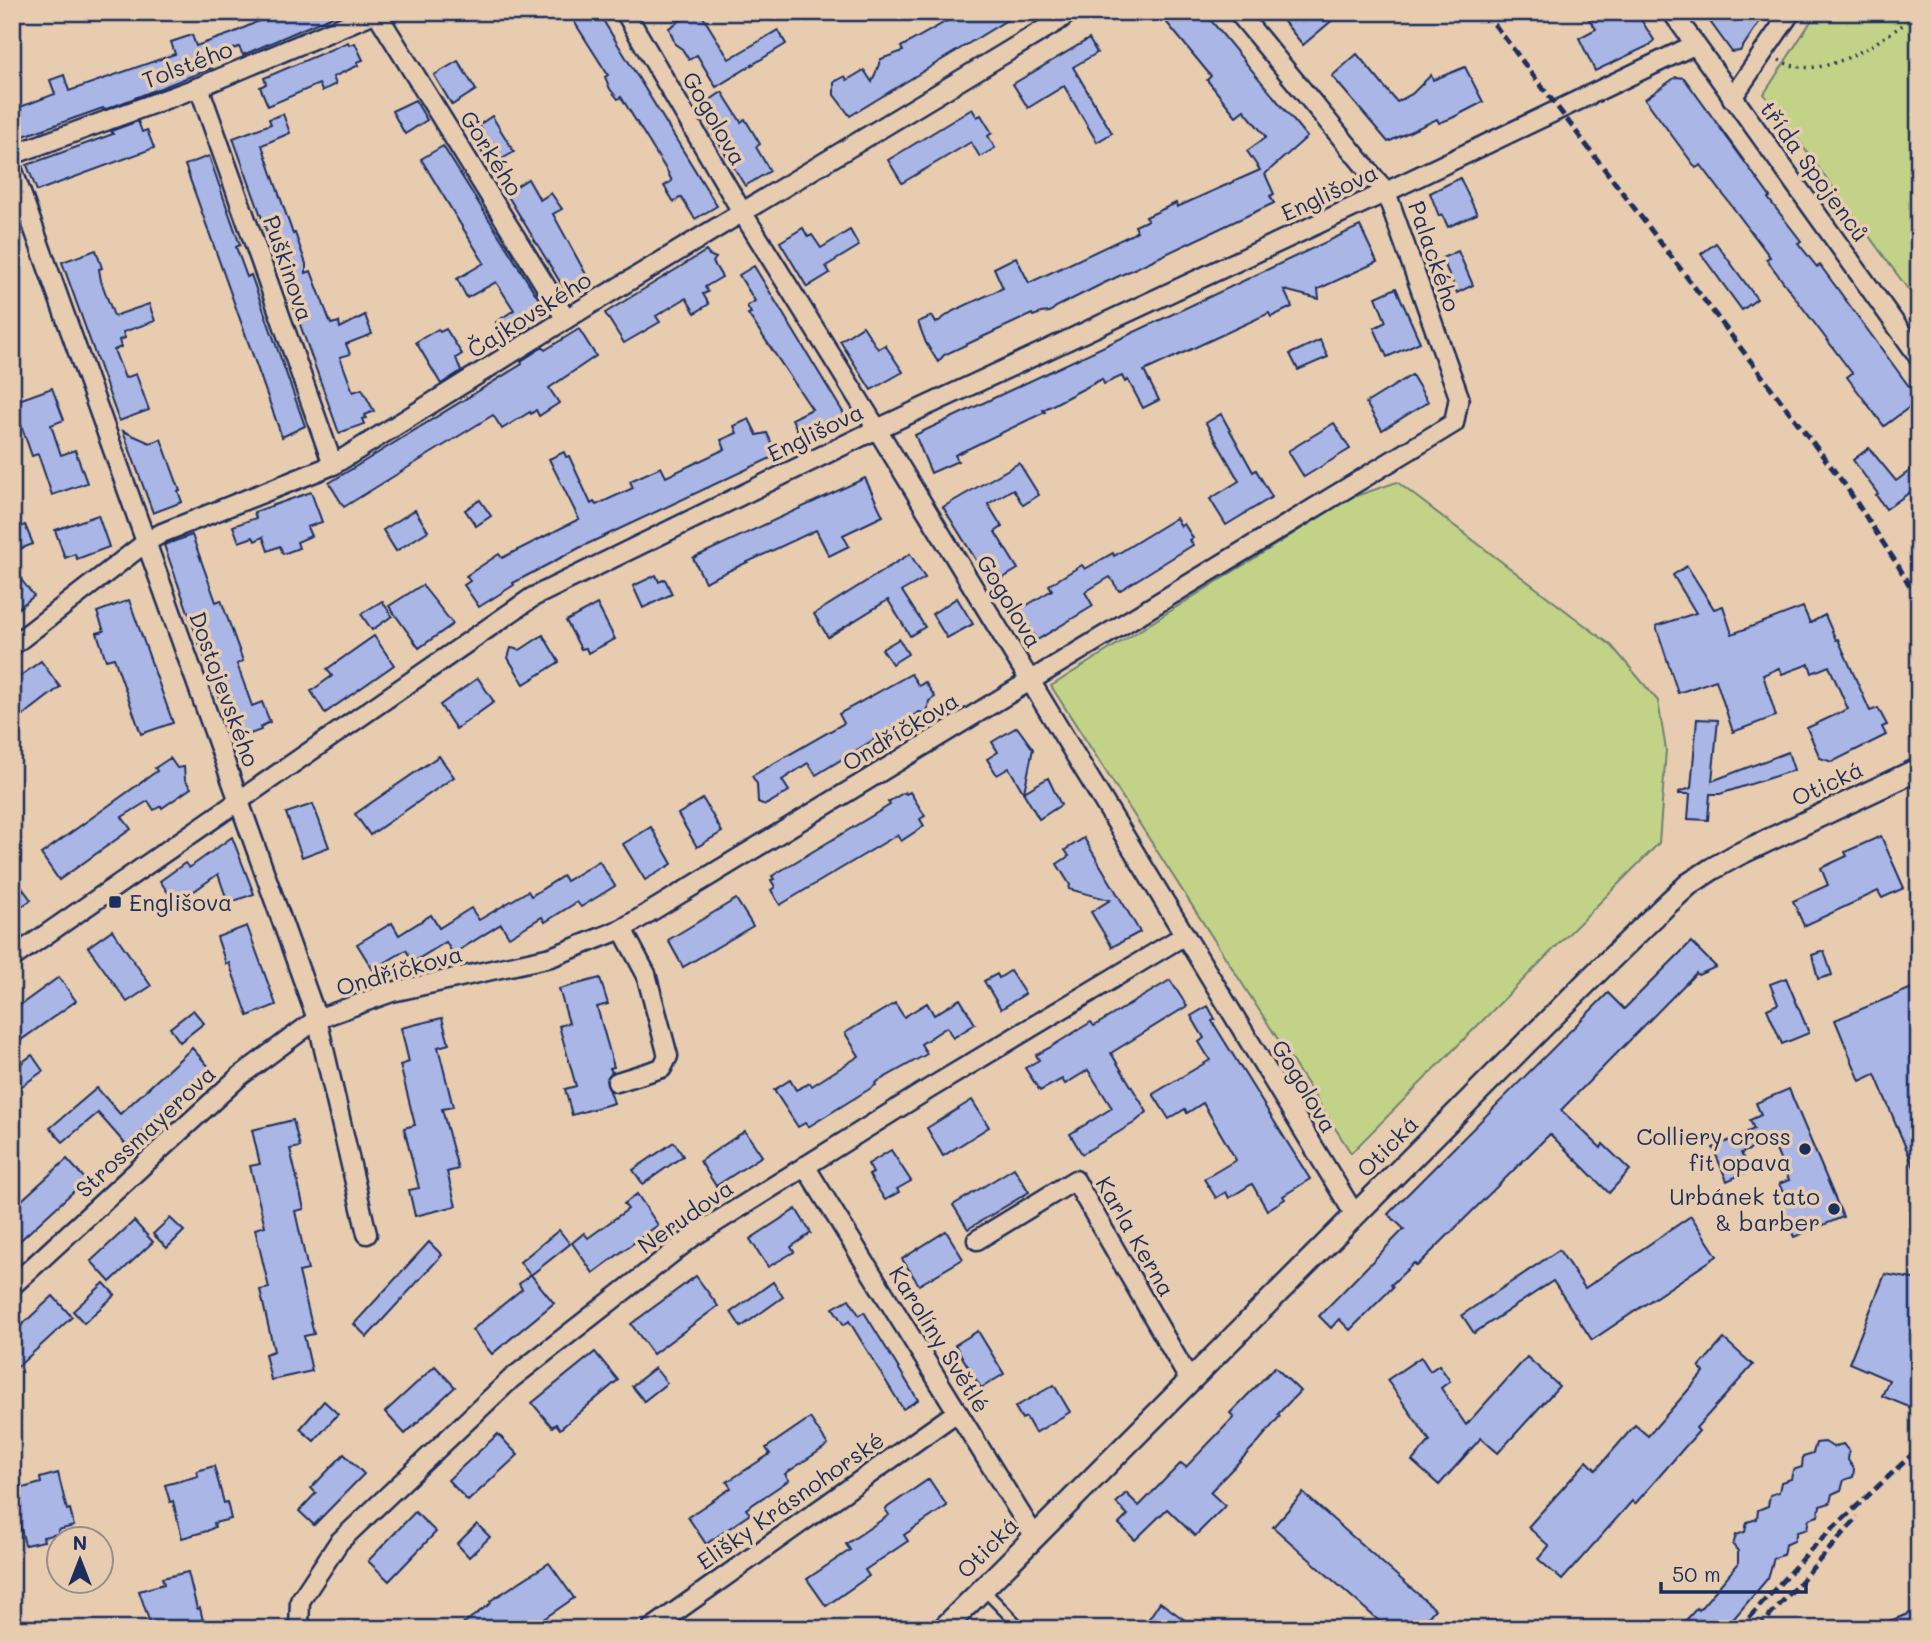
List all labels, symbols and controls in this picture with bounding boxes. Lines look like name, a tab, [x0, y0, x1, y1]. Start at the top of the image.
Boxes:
street label: Tolstého	[138, 33, 236, 95]
street label: Gogolova	[676, 66, 754, 170]
street label: třída Spojenců	[1754, 95, 1876, 247]
street label: Gorkého	[454, 105, 530, 201]
street label: Englišova	[1276, 157, 1382, 227]
street label: Palackého	[1402, 197, 1468, 315]
street label: Puškinova	[257, 211, 321, 325]
street label: Čajkovského	[461, 264, 597, 364]
street label: Englišova	[762, 396, 868, 468]
street label: Gogolova	[970, 549, 1050, 653]
street label: Dostojevského	[183, 607, 267, 771]
street label: Ondříčkova	[836, 685, 964, 777]
street label: Otická	[1786, 753, 1868, 813]
place label: Englišova	[129, 887, 232, 917]
marker: Englišova	[107, 894, 123, 910]
street label: Ondříčkova	[332, 938, 466, 1002]
street label: Gogolova	[1265, 1034, 1345, 1138]
street label: Strossmayerova	[69, 1058, 221, 1204]
street label: Otická	[1350, 1109, 1424, 1183]
place label: Colliery cross fit opava	[1636, 1121, 1791, 1177]
marker: Colliery cross fit opava	[1797, 1141, 1813, 1157]
street label: Karla Kerna	[1089, 1170, 1183, 1302]
street label: Nerudova	[631, 1172, 739, 1260]
place label: Urbánek tato & barber	[1669, 1181, 1820, 1237]
marker: Urbánek tato & barber	[1826, 1201, 1842, 1217]
street label: Karolíny Světlé	[883, 1260, 997, 1418]
street label: Elišky Krásnohorské	[690, 1424, 890, 1576]
street label: Otická	[950, 1510, 1024, 1584]
north arrow	[46, 1526, 116, 1596]
text: N	[73, 1530, 87, 1555]
scale bar	[1661, 1550, 1807, 1594]
text: 50 m	[1672, 1560, 1721, 1587]

